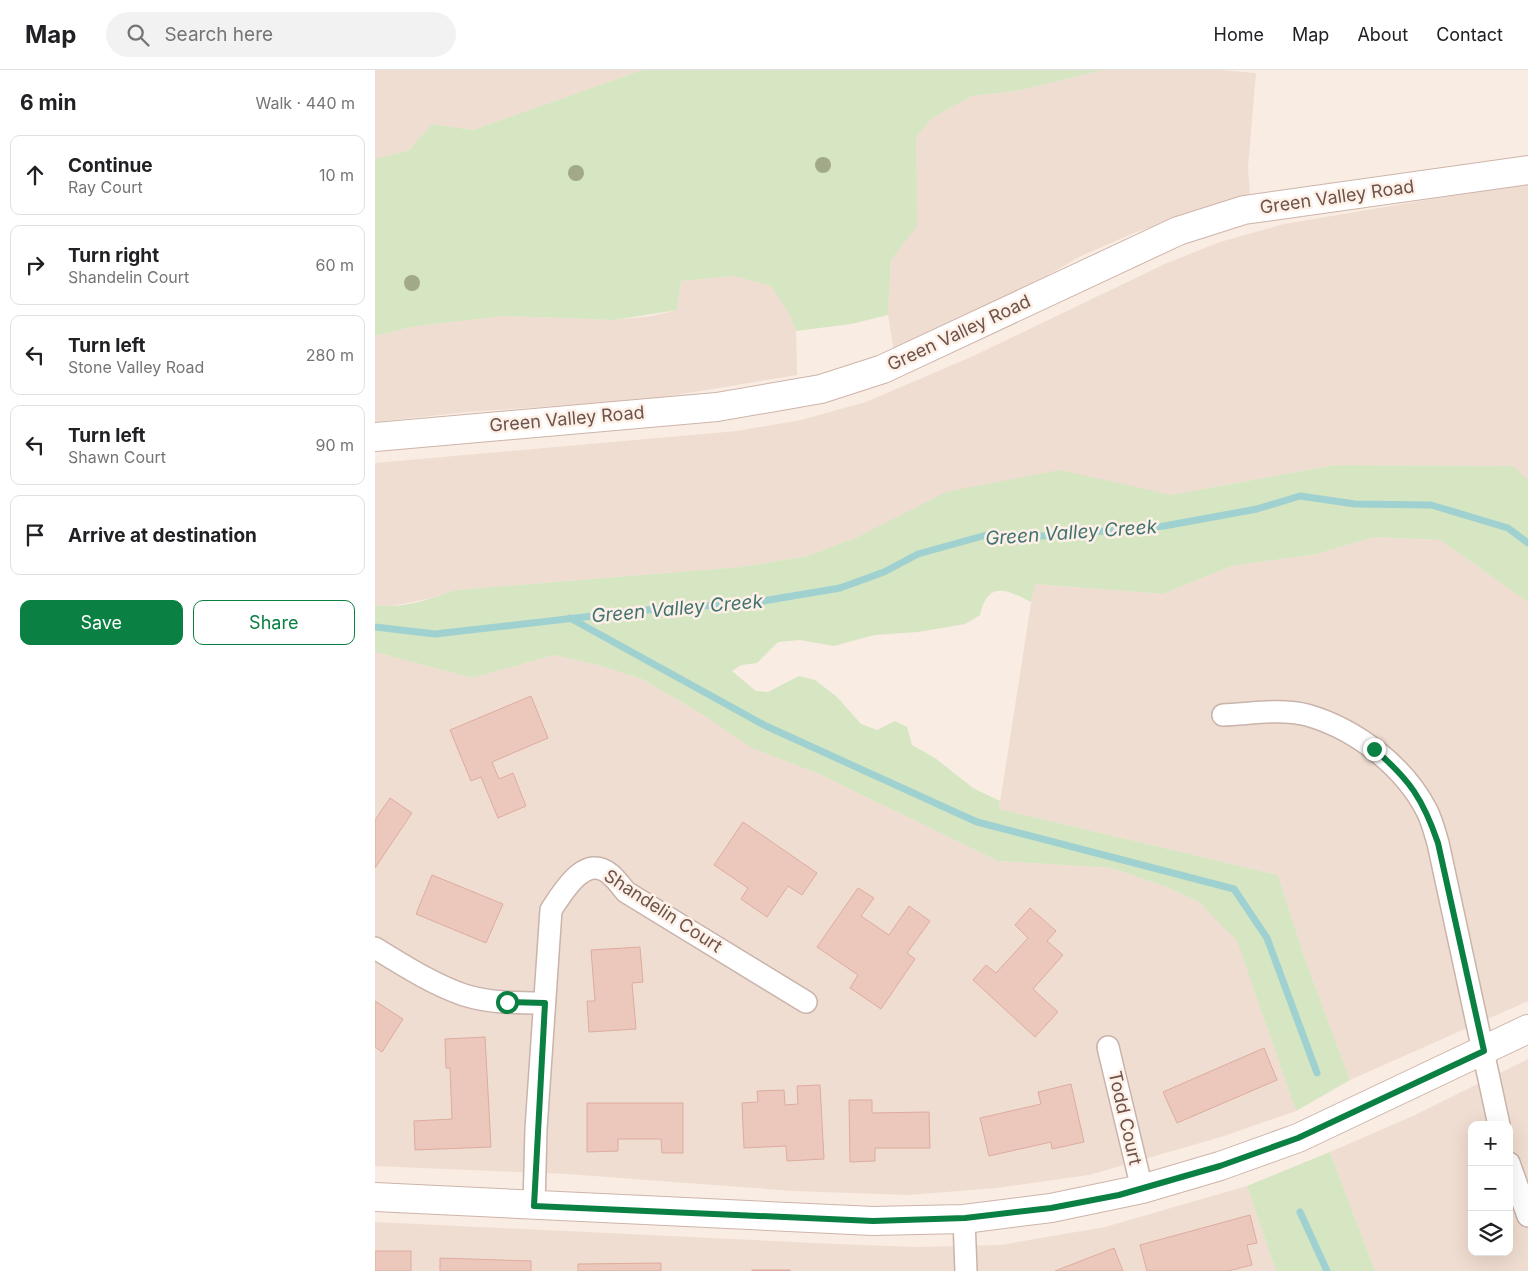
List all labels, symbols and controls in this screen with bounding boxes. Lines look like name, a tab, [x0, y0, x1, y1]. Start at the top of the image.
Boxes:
search box	[106, 12, 456, 57]
text: Map	[25, 20, 76, 49]
icon: search	[124, 21, 152, 49]
text: Search here	[164, 23, 273, 46]
text: Home	[1214, 24, 1264, 45]
text: Map	[1292, 24, 1329, 45]
text: About	[1357, 24, 1408, 45]
text: Contact	[1436, 24, 1503, 45]
text: 6 min	[20, 90, 77, 115]
text: Walk · 440 m	[256, 93, 355, 113]
text: Continue	[68, 154, 153, 177]
icon: ahead	[21, 161, 49, 189]
text: 10 m	[319, 165, 354, 185]
street label: Green Valley Road	[1258, 175, 1415, 218]
text: Ray Court	[68, 177, 143, 197]
text: Turn right	[68, 244, 159, 267]
icon: right	[21, 251, 49, 279]
text: 60 m	[315, 255, 354, 275]
text: Shandelin Court	[68, 267, 189, 287]
street label: Green Valley Road	[884, 290, 1034, 375]
text: Turn left	[68, 334, 146, 357]
icon: left	[21, 341, 49, 369]
text: 280 m	[306, 345, 354, 365]
text: Stone Valley Road	[68, 357, 204, 377]
street label: Green Valley Road	[489, 401, 645, 436]
text: Turn left	[68, 424, 146, 447]
icon: left	[21, 431, 49, 459]
text: 90 m	[315, 435, 354, 455]
text: Shawn Court	[68, 447, 166, 467]
water label: Green Valley Creek	[984, 515, 1158, 550]
icon: arrive	[21, 521, 49, 549]
text: Arrive at destination	[68, 524, 257, 547]
water label: Green Valley Creek	[590, 589, 764, 627]
button: Save	[20, 600, 183, 645]
button: Share	[193, 600, 355, 645]
route end	[1363, 738, 1386, 761]
street label: Shandelin Court	[600, 865, 726, 957]
route start	[496, 991, 519, 1014]
street label: Todd Court	[1104, 1069, 1146, 1167]
map controls	[1468, 1121, 1513, 1256]
button: +	[1468, 1121, 1513, 1166]
button: −	[1468, 1166, 1513, 1211]
button: layers	[1468, 1211, 1513, 1256]

